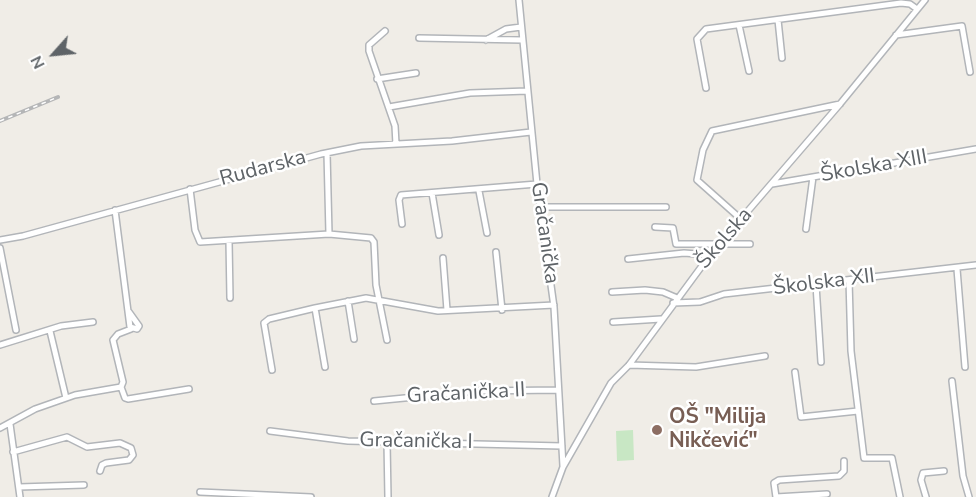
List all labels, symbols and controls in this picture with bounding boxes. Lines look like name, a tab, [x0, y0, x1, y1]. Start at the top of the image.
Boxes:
north arrow	[24, 24, 84, 84]
text: N	[25, 52, 50, 72]
street label: Rudarska	[217, 145, 309, 193]
street label: Školska XIII	[819, 145, 929, 189]
street label: Gračanička	[524, 180, 564, 286]
street label: Školska	[692, 203, 758, 275]
street label: Školska XII	[772, 264, 876, 302]
street label: Gračanička II	[406, 378, 526, 410]
place label: OŠ "Milija Nikčević"	[669, 405, 766, 455]
marker: OŠ "Milija Nikčević"	[650, 423, 664, 437]
street label: Gračanička I	[359, 428, 473, 456]

